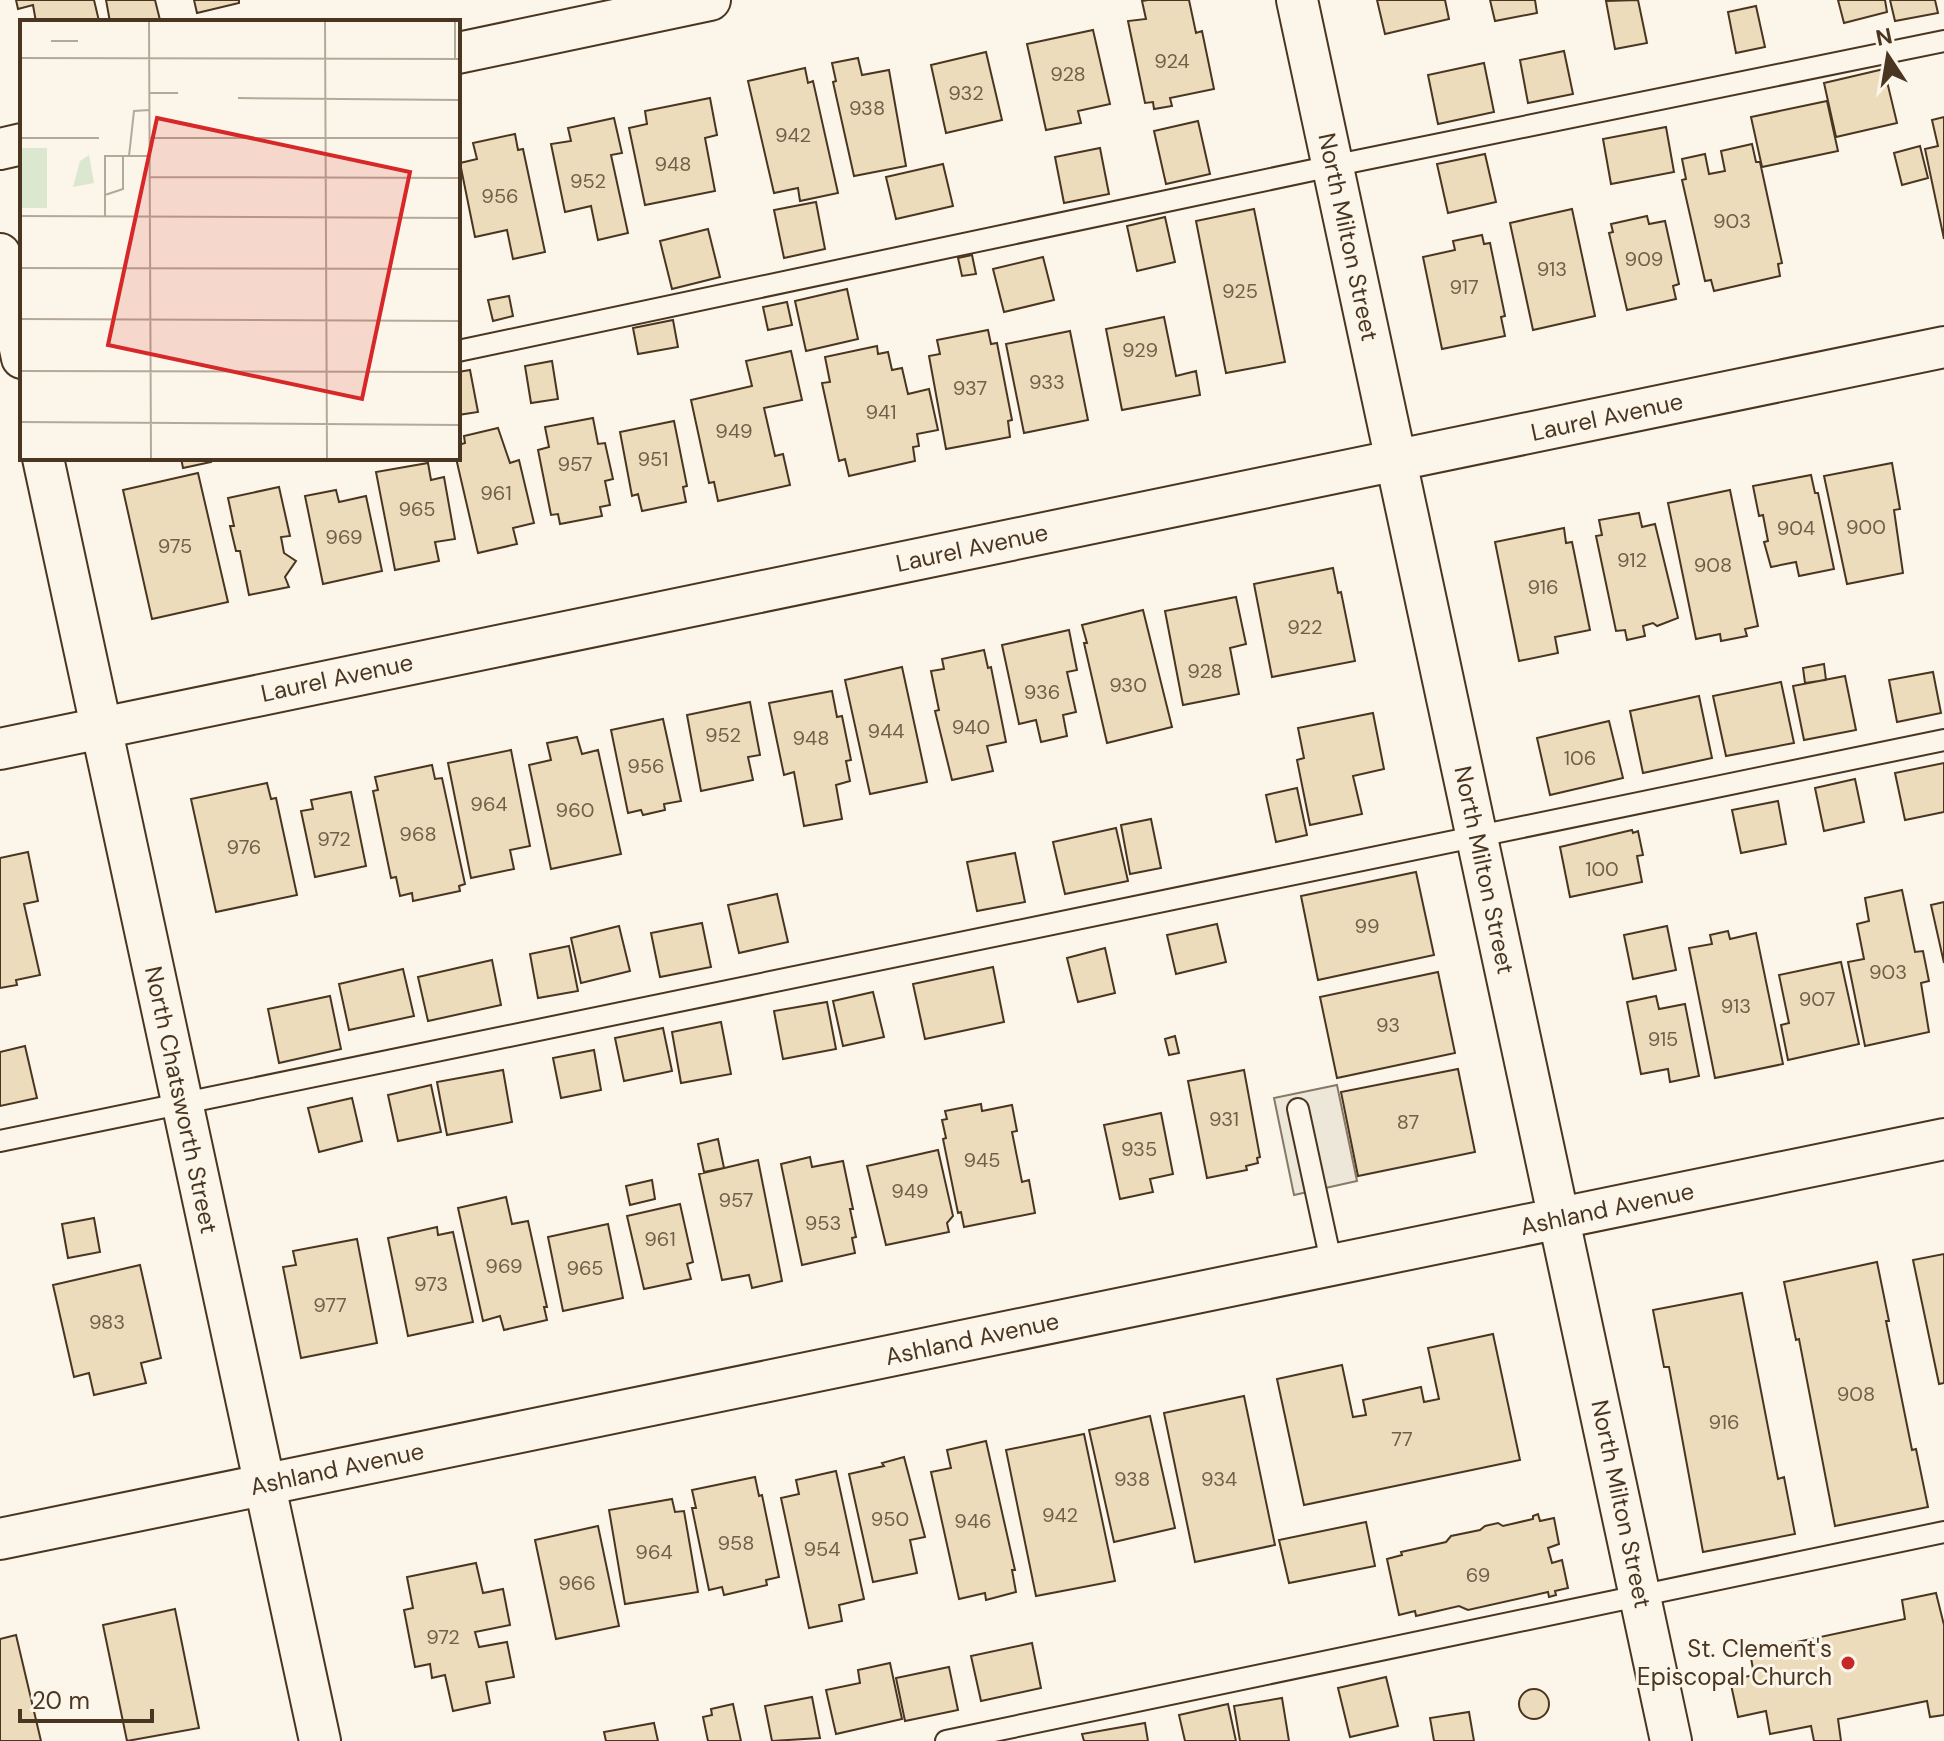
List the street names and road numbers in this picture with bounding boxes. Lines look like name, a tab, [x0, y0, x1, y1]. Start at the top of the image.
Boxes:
street label: North Milton Street	[1311, 130, 1386, 344]
street label: Laurel Avenue	[1528, 385, 1686, 448]
street label: Laurel Avenue	[893, 516, 1051, 579]
street label: Laurel Avenue	[258, 646, 416, 709]
street label: North Milton Street	[1447, 763, 1522, 977]
street label: North Chatsworth Street	[138, 963, 225, 1236]
street label: Ashland Avenue	[1517, 1175, 1697, 1242]
street label: Ashland Avenue	[882, 1305, 1062, 1372]
street label: North Milton Street	[1584, 1397, 1659, 1611]
street label: Ashland Avenue	[247, 1435, 427, 1502]

